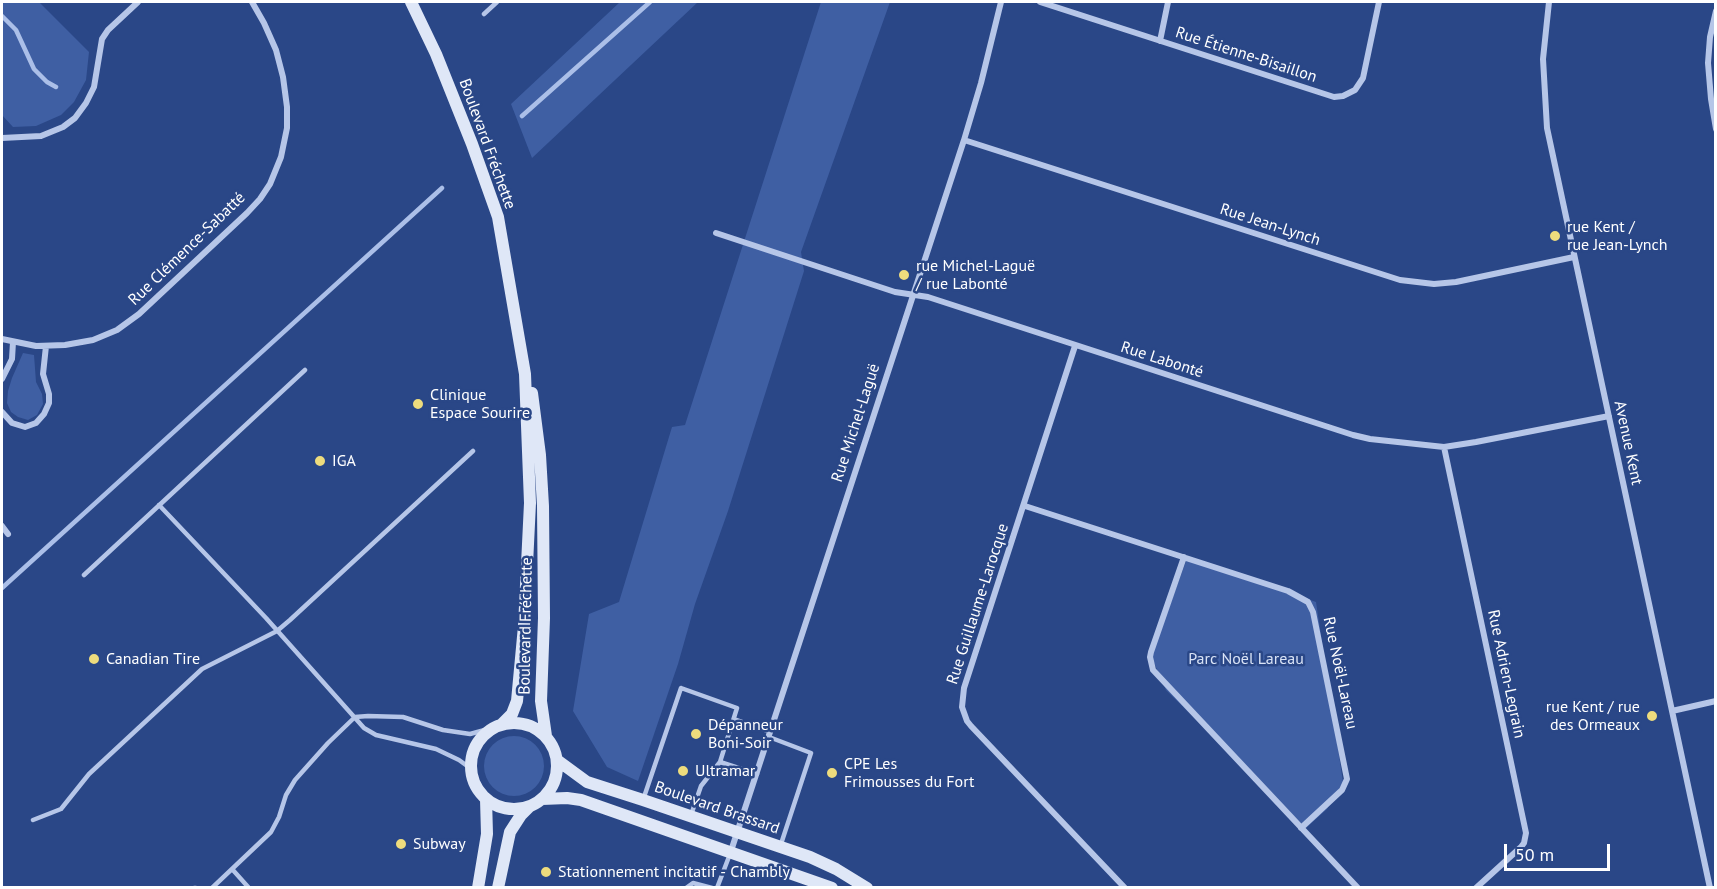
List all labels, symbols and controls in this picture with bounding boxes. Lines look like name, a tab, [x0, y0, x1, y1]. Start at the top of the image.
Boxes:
street label: Rue Étienne-Bisaillon	[1173, 23, 1319, 87]
street label: Boulevard Fréchette	[454, 76, 520, 212]
street label: Rue Clémence-Sabatté	[125, 188, 249, 310]
street label: Rue Jean-Lynch	[1217, 200, 1323, 250]
place label: rue Kent / rue Jean-Lynch	[1567, 217, 1668, 255]
marker: rue Kent / rue Jean-Lynch	[1548, 229, 1562, 243]
place label: rue Michel-Laguë / rue Labonté	[916, 256, 1035, 294]
marker: rue Michel-Laguë / rue Labonté	[897, 268, 911, 282]
street label: Rue Labonté	[1118, 338, 1206, 382]
street label: Rue Michel-Laguë	[828, 362, 884, 484]
place label: Clinique Espace Sourire	[430, 385, 530, 423]
marker: Clinique Espace Sourire	[411, 397, 425, 411]
street label: Avenue Kent	[1610, 399, 1646, 487]
place label: IGA	[332, 451, 356, 471]
marker: IGA	[313, 454, 327, 468]
street label: Rue Guillaume-Larocque	[943, 521, 1013, 687]
street label: Boulevard Fréchette	[515, 557, 537, 695]
street label: Rue Adrien-Legrain	[1483, 608, 1529, 740]
street label: Rue Noël-Lareau	[1319, 615, 1361, 731]
place label: Canadian Tire	[106, 649, 200, 669]
park label: Parc Noël Lareau	[1188, 649, 1304, 669]
marker: Canadian Tire	[87, 652, 101, 666]
place label: rue Kent / rue des Ormeaux	[1546, 697, 1640, 735]
marker: rue Kent / rue des Ormeaux	[1645, 709, 1659, 723]
place label: Dépanneur Boni-Soir	[708, 715, 783, 753]
marker: Dépanneur Boni-Soir	[689, 727, 703, 741]
place label: CPE Les Frimousses du Fort	[844, 754, 974, 792]
place label: Ultramar	[695, 761, 755, 781]
marker: Ultramar	[676, 764, 690, 778]
marker: CPE Les Frimousses du Fort	[825, 766, 839, 780]
street label: Boulevard Brassard	[652, 778, 782, 838]
scale bar	[1507, 832, 1614, 870]
place label: Subway	[413, 834, 466, 854]
marker: Subway	[394, 837, 408, 851]
text: 50 m	[1515, 843, 1554, 866]
place label: Stationnement incitatif - Chambly	[558, 862, 790, 882]
marker: Stationnement incitatif - Chambly	[539, 865, 553, 879]

